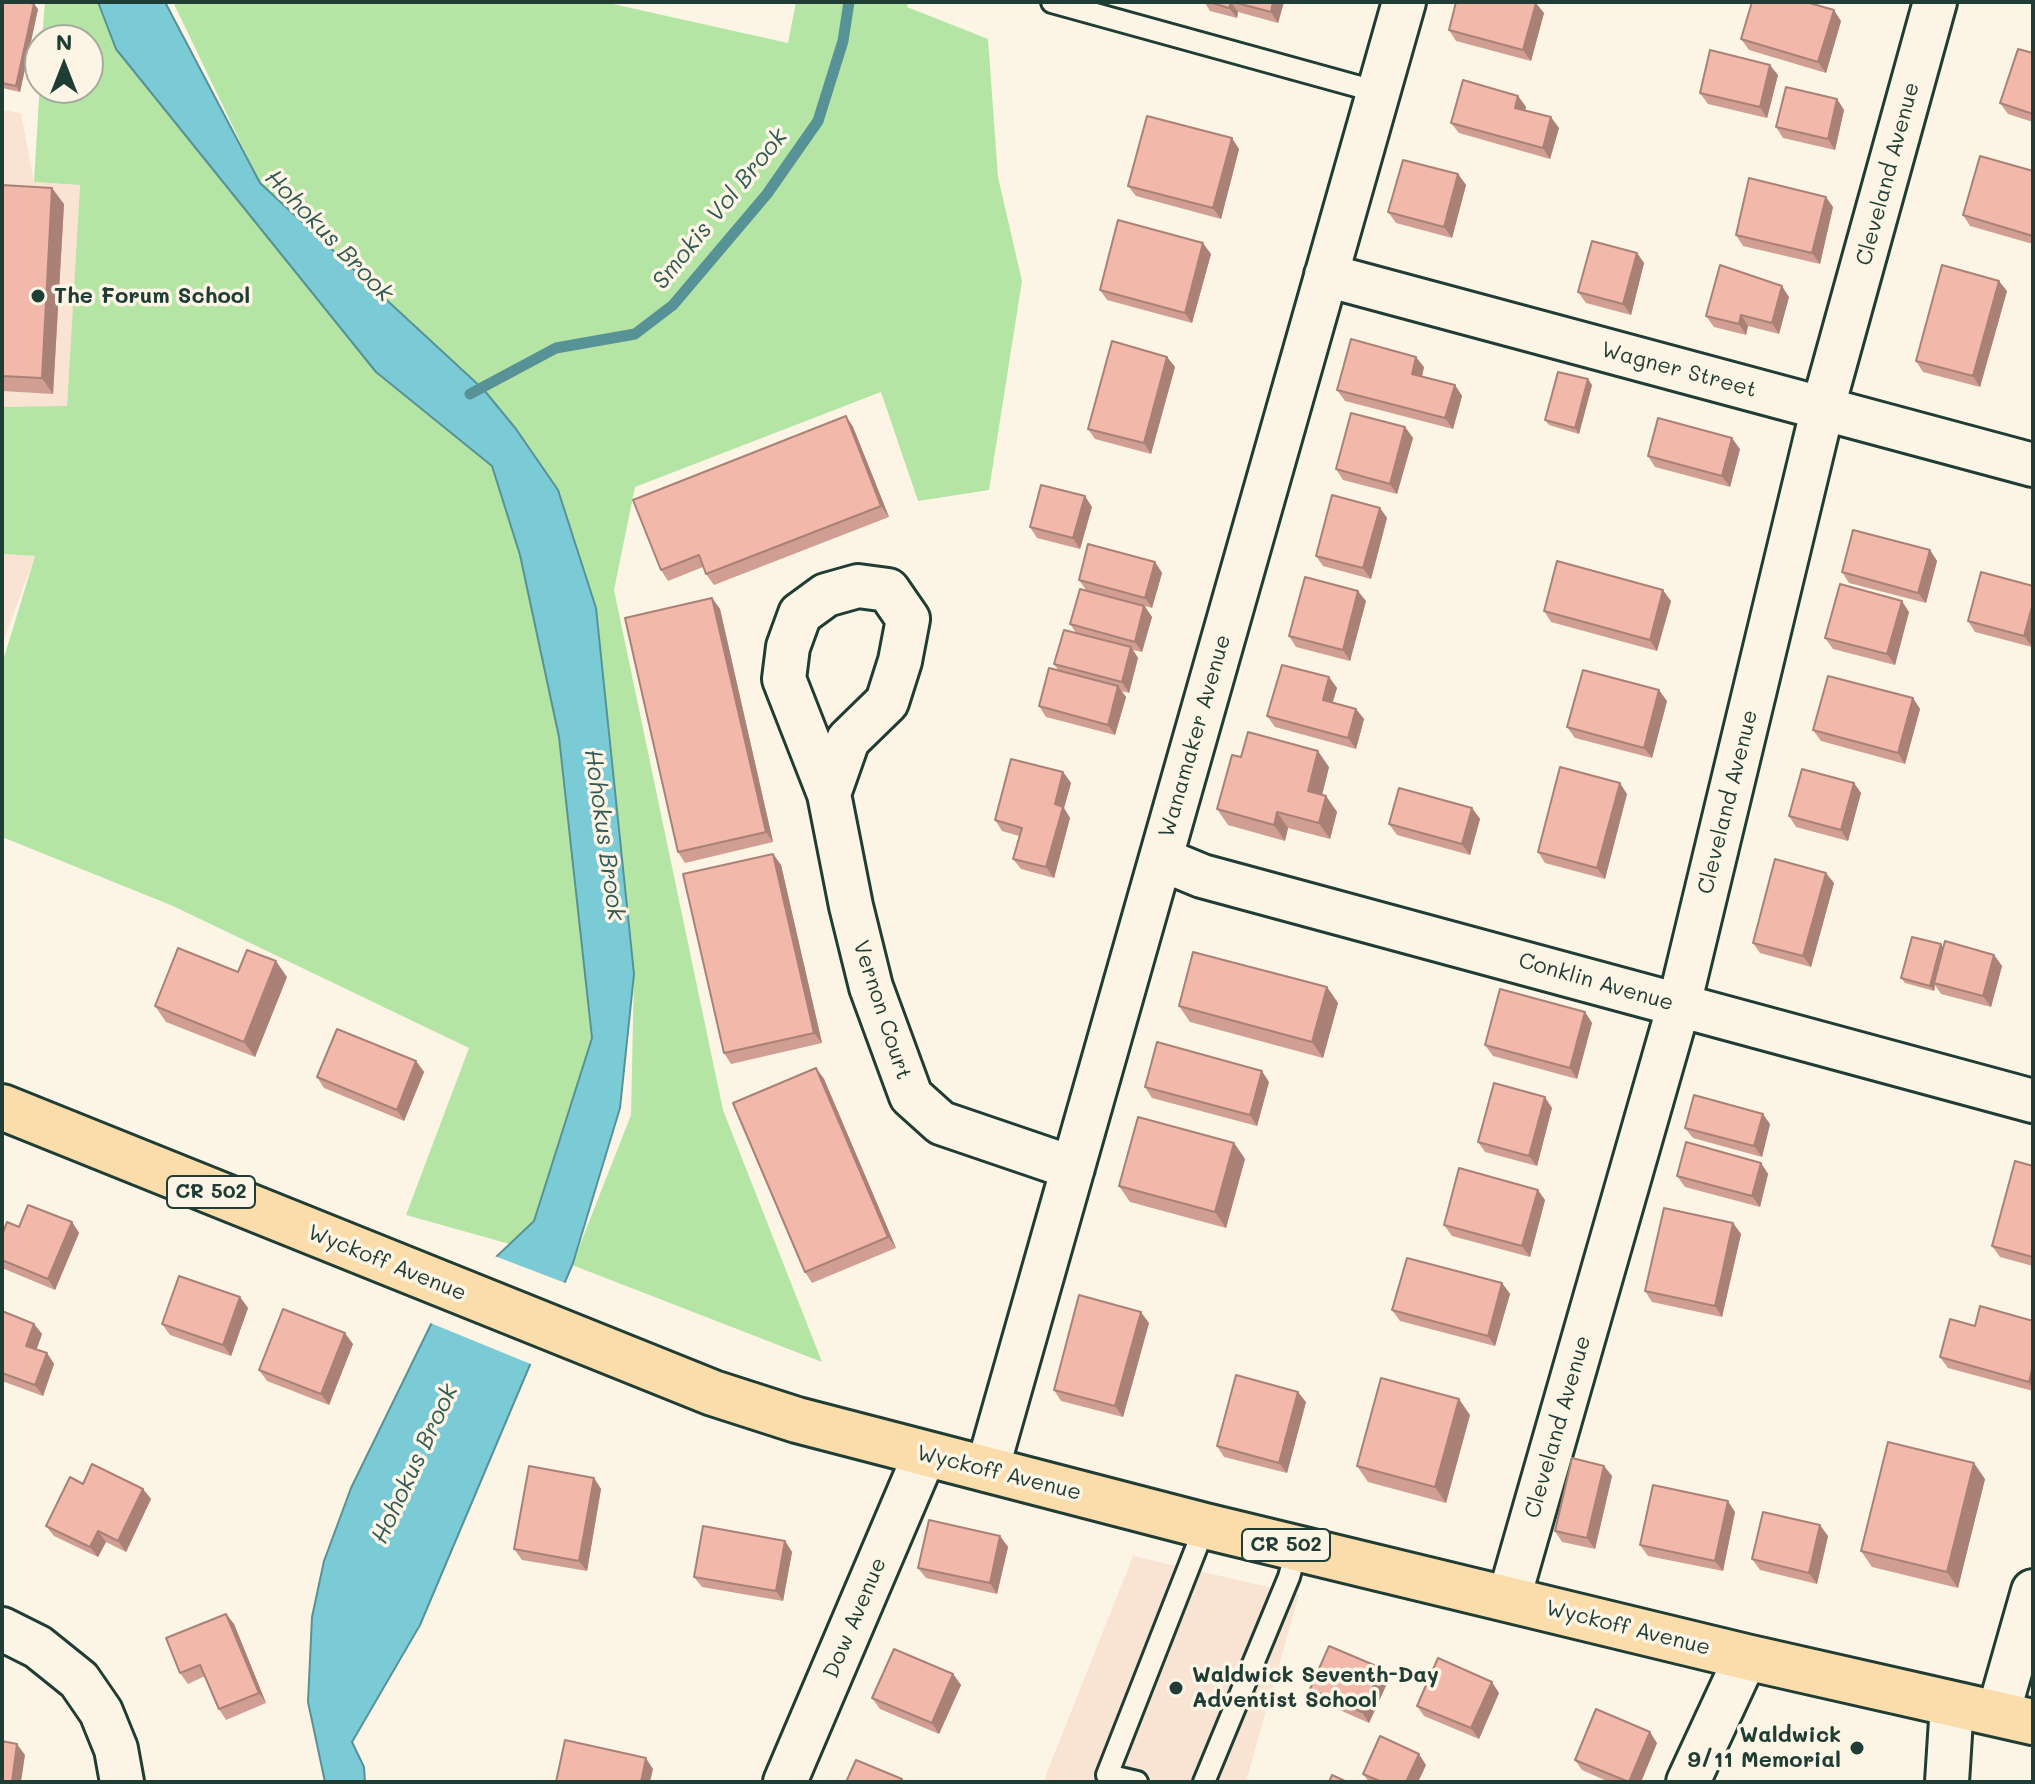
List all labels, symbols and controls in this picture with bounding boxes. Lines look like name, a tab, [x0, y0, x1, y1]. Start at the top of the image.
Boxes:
north arrow	[24, 24, 104, 104]
text: N	[56, 27, 72, 56]
street label: Cleveland Avenue	[1851, 79, 1925, 269]
water label: Smokis Vol Brook	[646, 123, 794, 295]
water label: Hohokus Brook	[259, 164, 399, 308]
place label: The Forum School	[54, 283, 250, 309]
marker: The Forum School	[29, 287, 47, 305]
street label: Wagner Street	[1598, 337, 1760, 403]
street label: Wanamaker Avenue	[1153, 632, 1237, 840]
street label: Cleveland Avenue	[1692, 707, 1764, 897]
water label: Hohokus Brook	[578, 748, 630, 922]
street label: Vernon Court	[847, 937, 917, 1083]
street label: Conklin Avenue	[1515, 947, 1677, 1017]
road number: CR 502	[167, 1176, 255, 1208]
street label: Wyckoff Avenue	[304, 1219, 470, 1307]
street label: Cleveland Avenue	[1519, 1333, 1597, 1521]
water label: Hohokus Brook	[366, 1380, 464, 1548]
street label: Wyckoff Avenue	[914, 1440, 1084, 1506]
road number: CR 502	[1242, 1529, 1330, 1561]
street label: Dow Avenue	[818, 1554, 892, 1682]
street label: Wyckoff Avenue	[1543, 1595, 1713, 1661]
place label: Waldwick Seventh-Day Adventist School	[1192, 1662, 1439, 1714]
marker: Waldwick Seventh-Day Adventist School	[1167, 1679, 1185, 1697]
place label: Waldwick 9/11 Memorial	[1687, 1722, 1841, 1774]
marker: Waldwick 9/11 Memorial	[1848, 1739, 1866, 1757]

